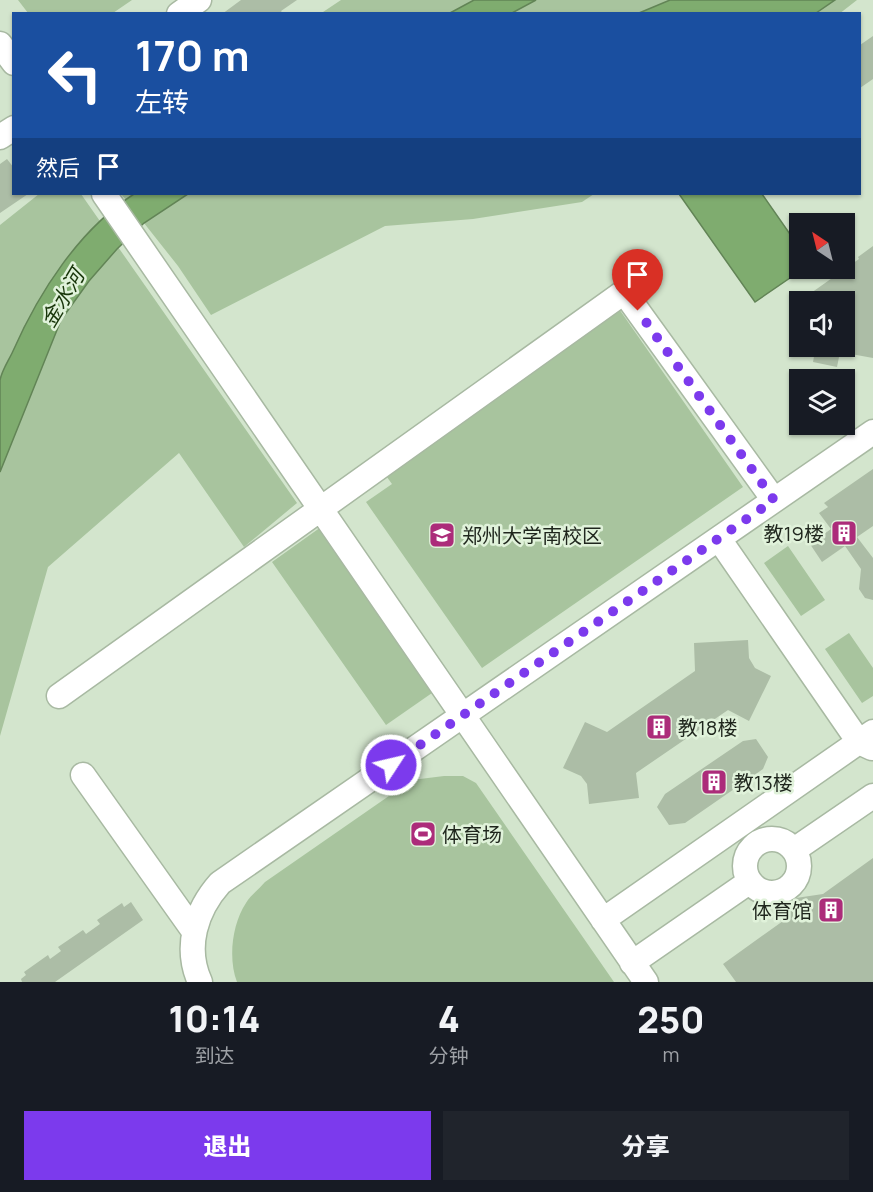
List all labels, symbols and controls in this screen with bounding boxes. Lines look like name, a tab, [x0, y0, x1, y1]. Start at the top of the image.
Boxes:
text: 170 m	[135, 26, 250, 84]
icon: left	[36, 36, 114, 114]
text: 左转	[135, 83, 189, 120]
icon: arrive	[92, 150, 125, 183]
text: 然后	[36, 153, 80, 183]
north arrow	[789, 213, 855, 279]
map controls	[789, 213, 855, 435]
pin	[612, 249, 663, 311]
icon: arrive	[621, 258, 654, 291]
water label: 金水河	[34, 260, 92, 332]
button: sound	[789, 291, 855, 357]
button: layers	[789, 369, 855, 435]
building icon: 教19楼	[829, 518, 859, 548]
school or university icon: 郑州大学南校区	[427, 520, 457, 550]
place label: 教19楼	[764, 520, 824, 547]
place label: 郑州大学南校区	[462, 522, 602, 549]
building icon: 教18楼	[644, 712, 674, 742]
place label: 教18楼	[678, 714, 737, 741]
position arrow	[359, 733, 423, 797]
building icon: 教13楼	[699, 767, 729, 797]
place label: 教13楼	[734, 769, 793, 796]
sports icon: 体育场	[408, 819, 438, 849]
place label: 体育场	[442, 821, 502, 848]
building icon: 体育馆	[816, 895, 846, 925]
place label: 体育馆	[752, 897, 812, 924]
text: 10:14	[168, 994, 260, 1043]
text: 4	[438, 994, 460, 1043]
text: 250	[637, 995, 705, 1044]
text: m	[662, 1041, 679, 1068]
text: 到达	[194, 1042, 234, 1069]
text: 分钟	[429, 1042, 469, 1069]
button: 退出	[24, 1111, 431, 1180]
button: 分享	[443, 1111, 849, 1180]

